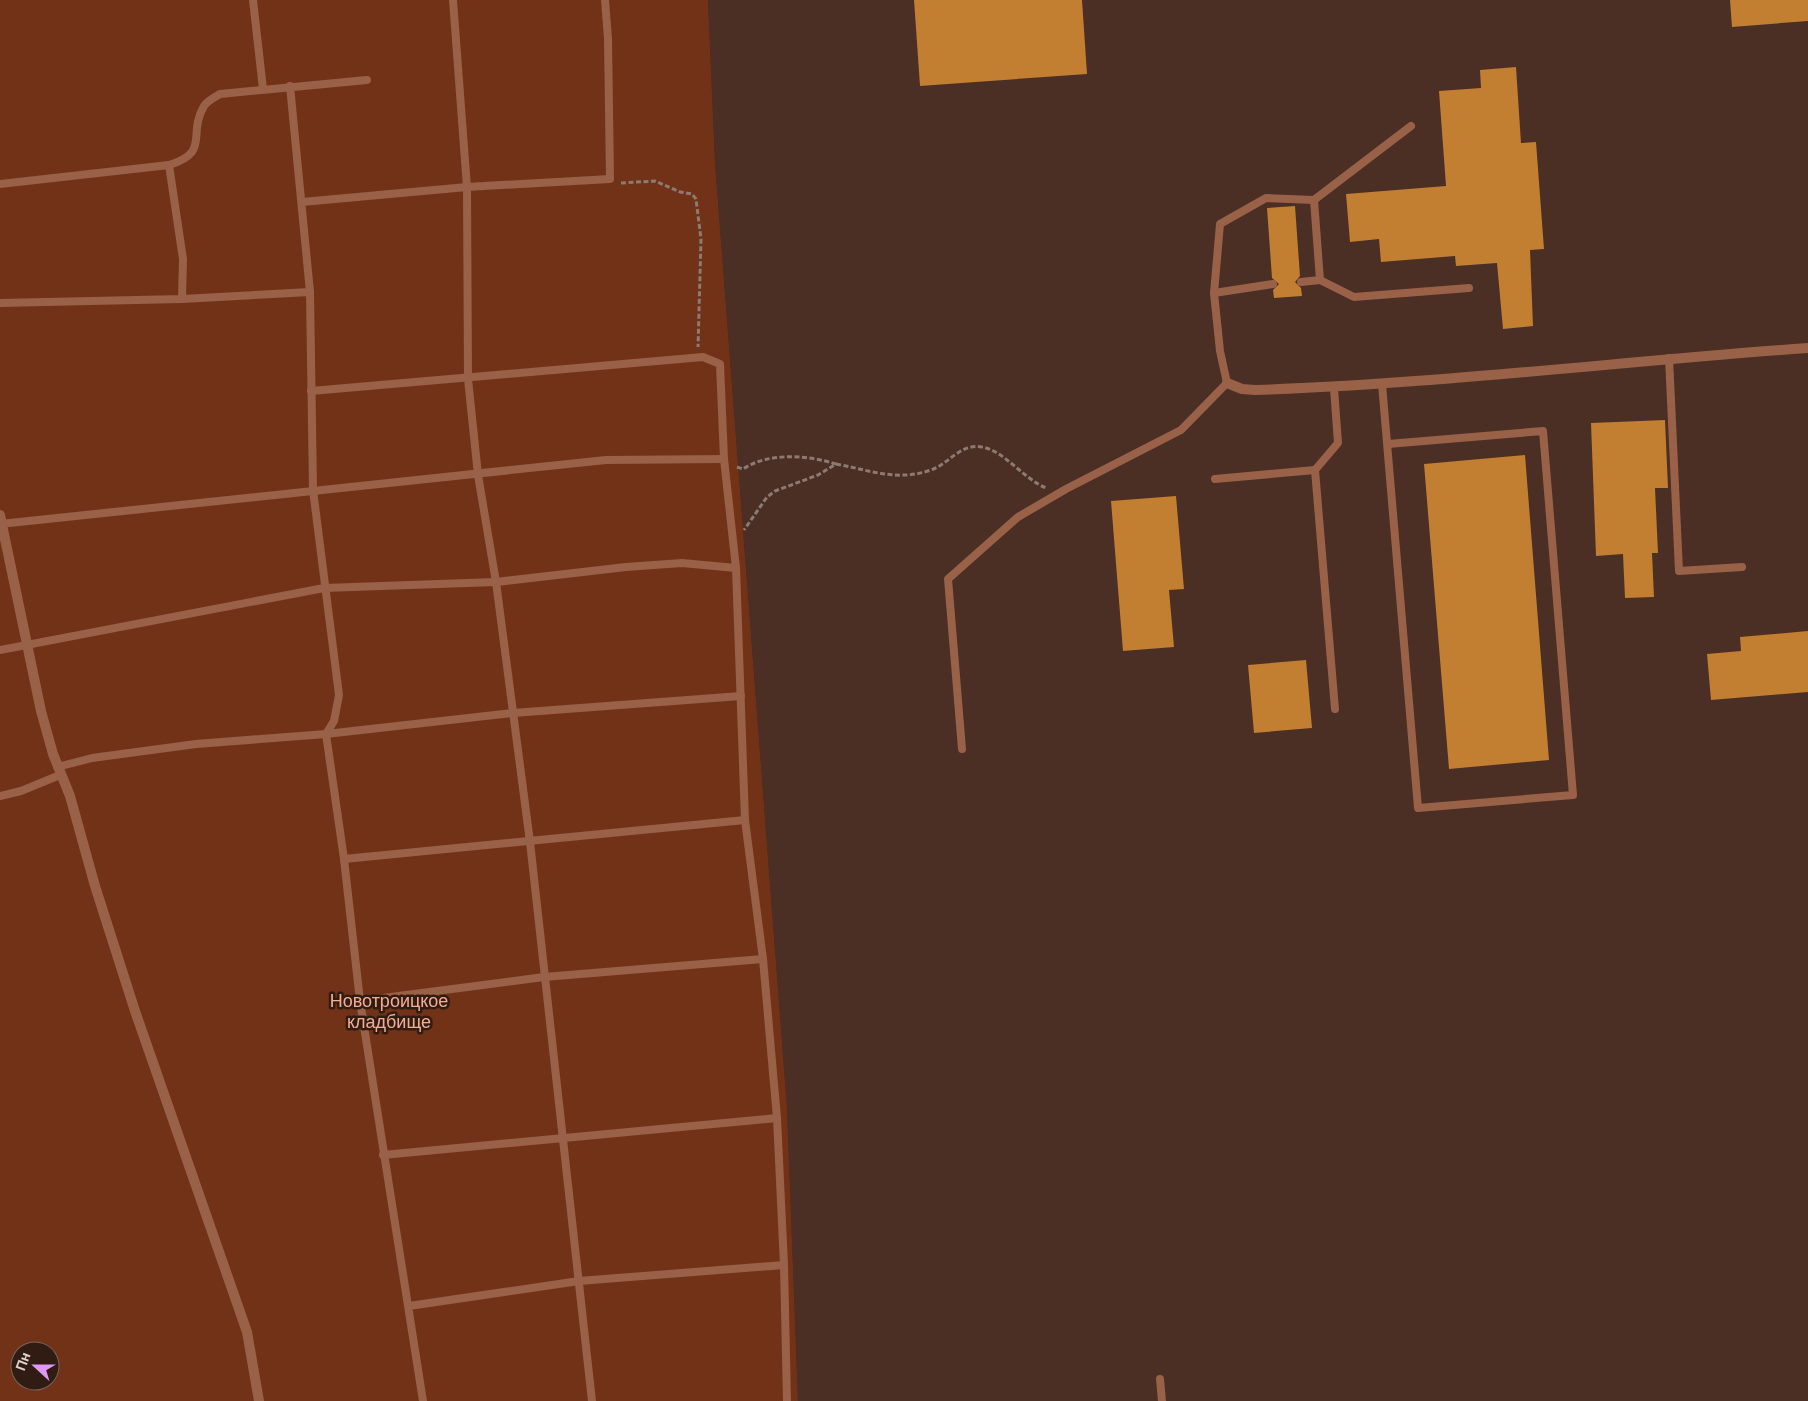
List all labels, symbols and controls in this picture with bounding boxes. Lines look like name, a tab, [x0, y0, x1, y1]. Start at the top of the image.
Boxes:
park label: Новотроицкое кладбище	[330, 990, 448, 1032]
north arrow	[10, 1341, 60, 1391]
text: Пн	[12, 1350, 34, 1373]

